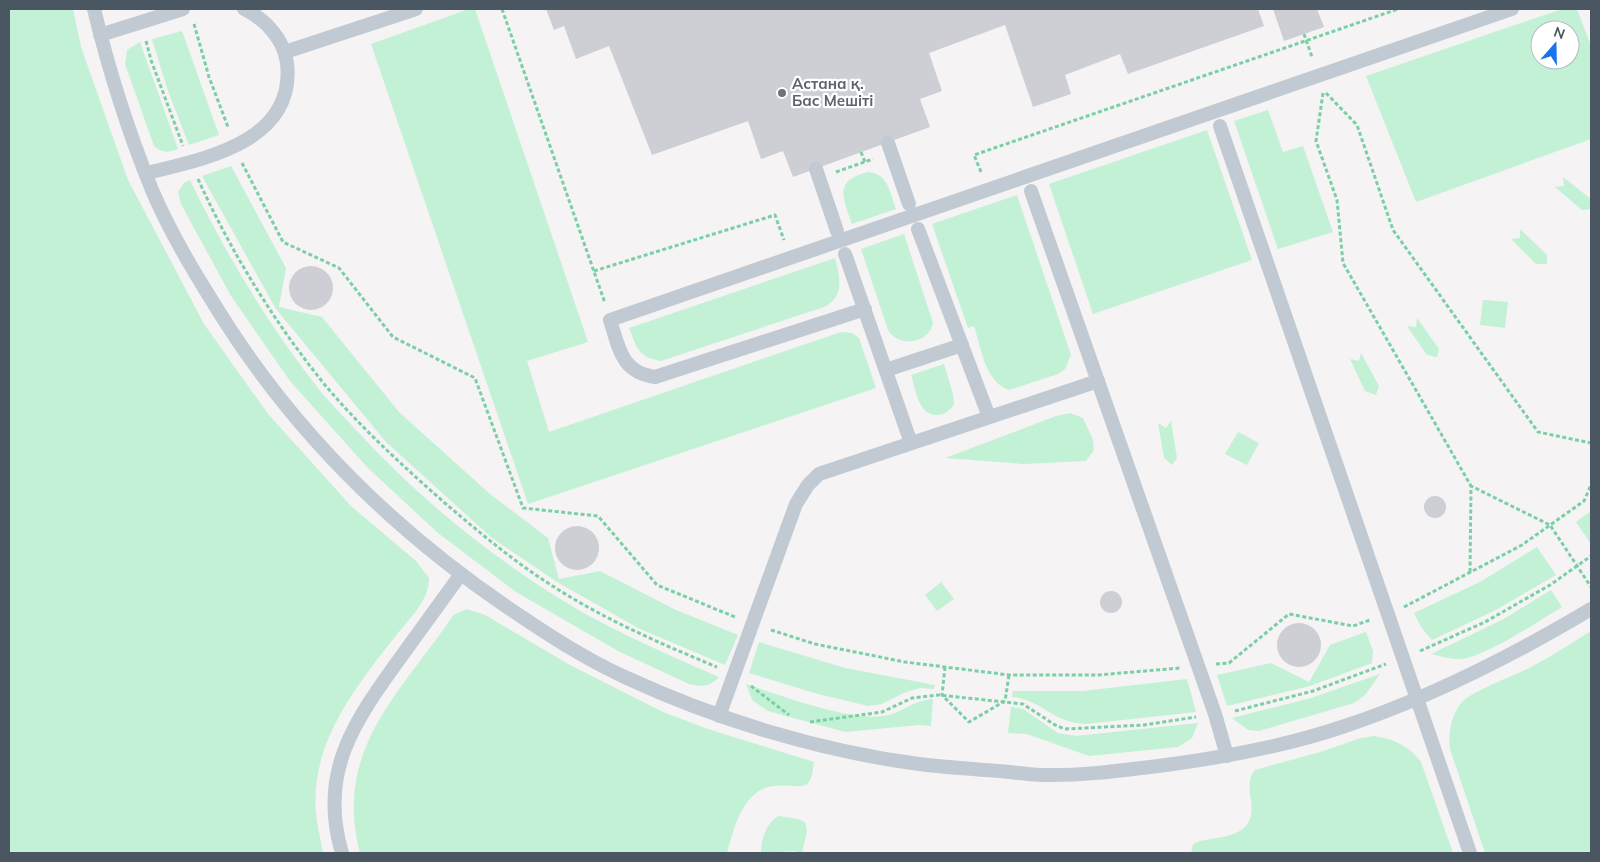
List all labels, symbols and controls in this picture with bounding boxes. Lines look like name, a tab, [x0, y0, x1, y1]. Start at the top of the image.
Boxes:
north arrow	[1530, 20, 1580, 70]
text: N	[1551, 23, 1567, 43]
place label: Астана қ. Бас Мешіті	[792, 74, 873, 110]
marker: Астана қ. Бас Мешіті	[776, 87, 788, 99]

